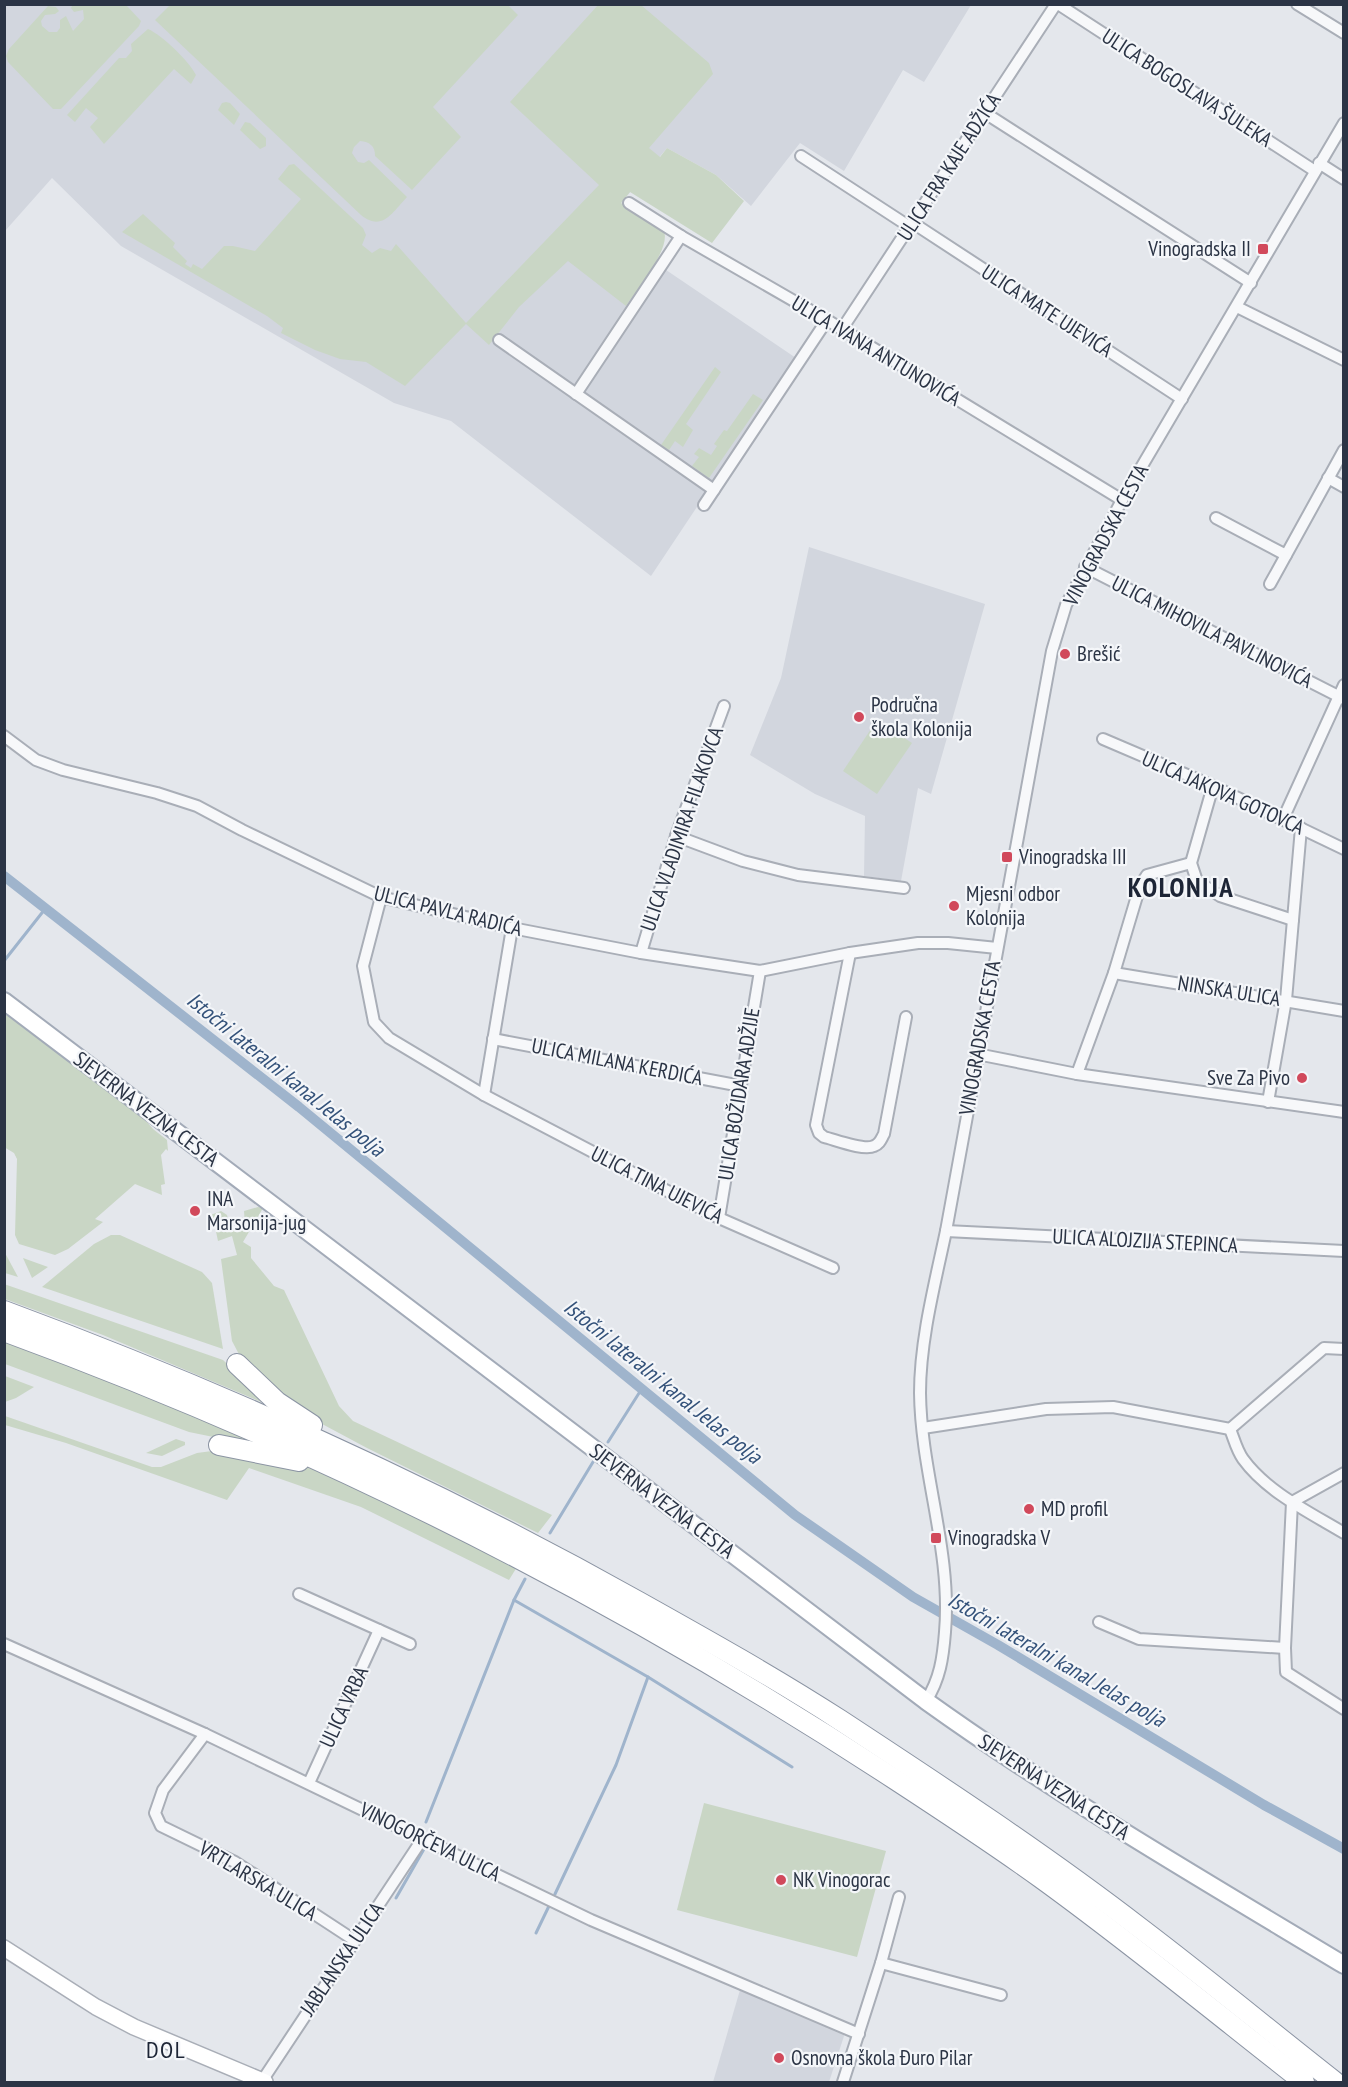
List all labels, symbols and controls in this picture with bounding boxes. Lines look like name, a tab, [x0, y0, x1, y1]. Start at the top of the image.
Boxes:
street label: ULICA BOGOSLAVA ŠULEKA	[1097, 22, 1278, 153]
street label: ULICA FRA KAJE ADŽIĆA	[891, 88, 1006, 246]
place label: Vinogradska II	[1147, 235, 1251, 262]
marker: Vinogradska II	[1256, 242, 1270, 256]
street label: ULICA MATE UJEVIĆA	[977, 258, 1118, 363]
street label: ULICA IVANA ANTUNOVIĆA	[787, 289, 966, 412]
street label: VINOGRADSKA CESTA	[1056, 459, 1154, 611]
street label: ULICA MIHOVILA PAVLINOVIĆA	[1107, 569, 1317, 694]
place label: Brešić	[1077, 640, 1121, 667]
marker: Brešić	[1058, 647, 1072, 661]
place label: Područna škola Kolonija	[871, 691, 972, 742]
marker: Područna škola Kolonija	[852, 710, 866, 724]
street label: ULICA VLADIMIRA FILAKOVCA	[634, 723, 729, 935]
street label: ULICA JAKOVA GOTOVCA	[1138, 745, 1309, 840]
place label: Vinogradska III	[1018, 843, 1127, 870]
marker: Vinogradska III	[1000, 850, 1014, 864]
district label: KOLONIJA	[1128, 870, 1234, 904]
street label: ULICA PAVLA RADIĆA	[371, 879, 525, 942]
place label: Mjesni odbor Kolonija	[966, 880, 1060, 931]
marker: Mjesni odbor Kolonija	[947, 899, 961, 913]
street label: VINOGRADSKA CESTA	[952, 958, 1006, 1118]
street label: NINSKA ULICA	[1176, 969, 1282, 1012]
water label: Istočni lateralni kanal Jelas polja	[181, 986, 392, 1163]
street label: ULICA BOŽIDARA ADŽIJE	[712, 1006, 765, 1182]
street label: ULICA MILANA KERDIĆA	[529, 1032, 705, 1091]
street label: SJEVERNA VEZNA CESTA	[68, 1045, 224, 1172]
place label: Sve Za Pivo	[1207, 1064, 1290, 1091]
marker: Sve Za Pivo	[1295, 1071, 1309, 1085]
street label: ULICA TINA UJEVIĆA	[587, 1140, 728, 1229]
place label: INA Marsonija-jug	[207, 1185, 306, 1236]
marker: INA Marsonija-jug	[188, 1204, 202, 1218]
street label: ULICA ALOJZIJA STEPINCA	[1052, 1222, 1238, 1259]
water label: Istočni lateralni kanal Jelas polja	[558, 1293, 769, 1470]
street label: SJEVERNA VEZNA CESTA	[584, 1437, 740, 1564]
place label: MD profil	[1041, 1495, 1108, 1522]
marker: MD profil	[1022, 1502, 1036, 1516]
place label: Vinogradska V	[947, 1524, 1050, 1551]
marker: Vinogradska V	[929, 1531, 943, 1545]
water label: Istočni lateralni kanal Jelas polja	[943, 1585, 1172, 1733]
street label: ULICA VRBA	[313, 1662, 374, 1752]
street label: SJEVERNA VEZNA CESTA	[974, 1728, 1135, 1846]
street label: VINOGORČEVA ULICA	[354, 1795, 505, 1887]
street label: VRTLARSKA ULICA	[193, 1834, 322, 1926]
place label: NK Vinogorac	[793, 1866, 891, 1893]
marker: NK Vinogorac	[774, 1873, 788, 1887]
street label: JABLANSKA ULICA	[293, 1897, 389, 2021]
district label: DOL	[146, 2034, 186, 2065]
place label: Osnovna škola Đuro Pilar	[791, 2044, 973, 2071]
marker: Osnovna škola Đuro Pilar	[772, 2051, 786, 2065]

